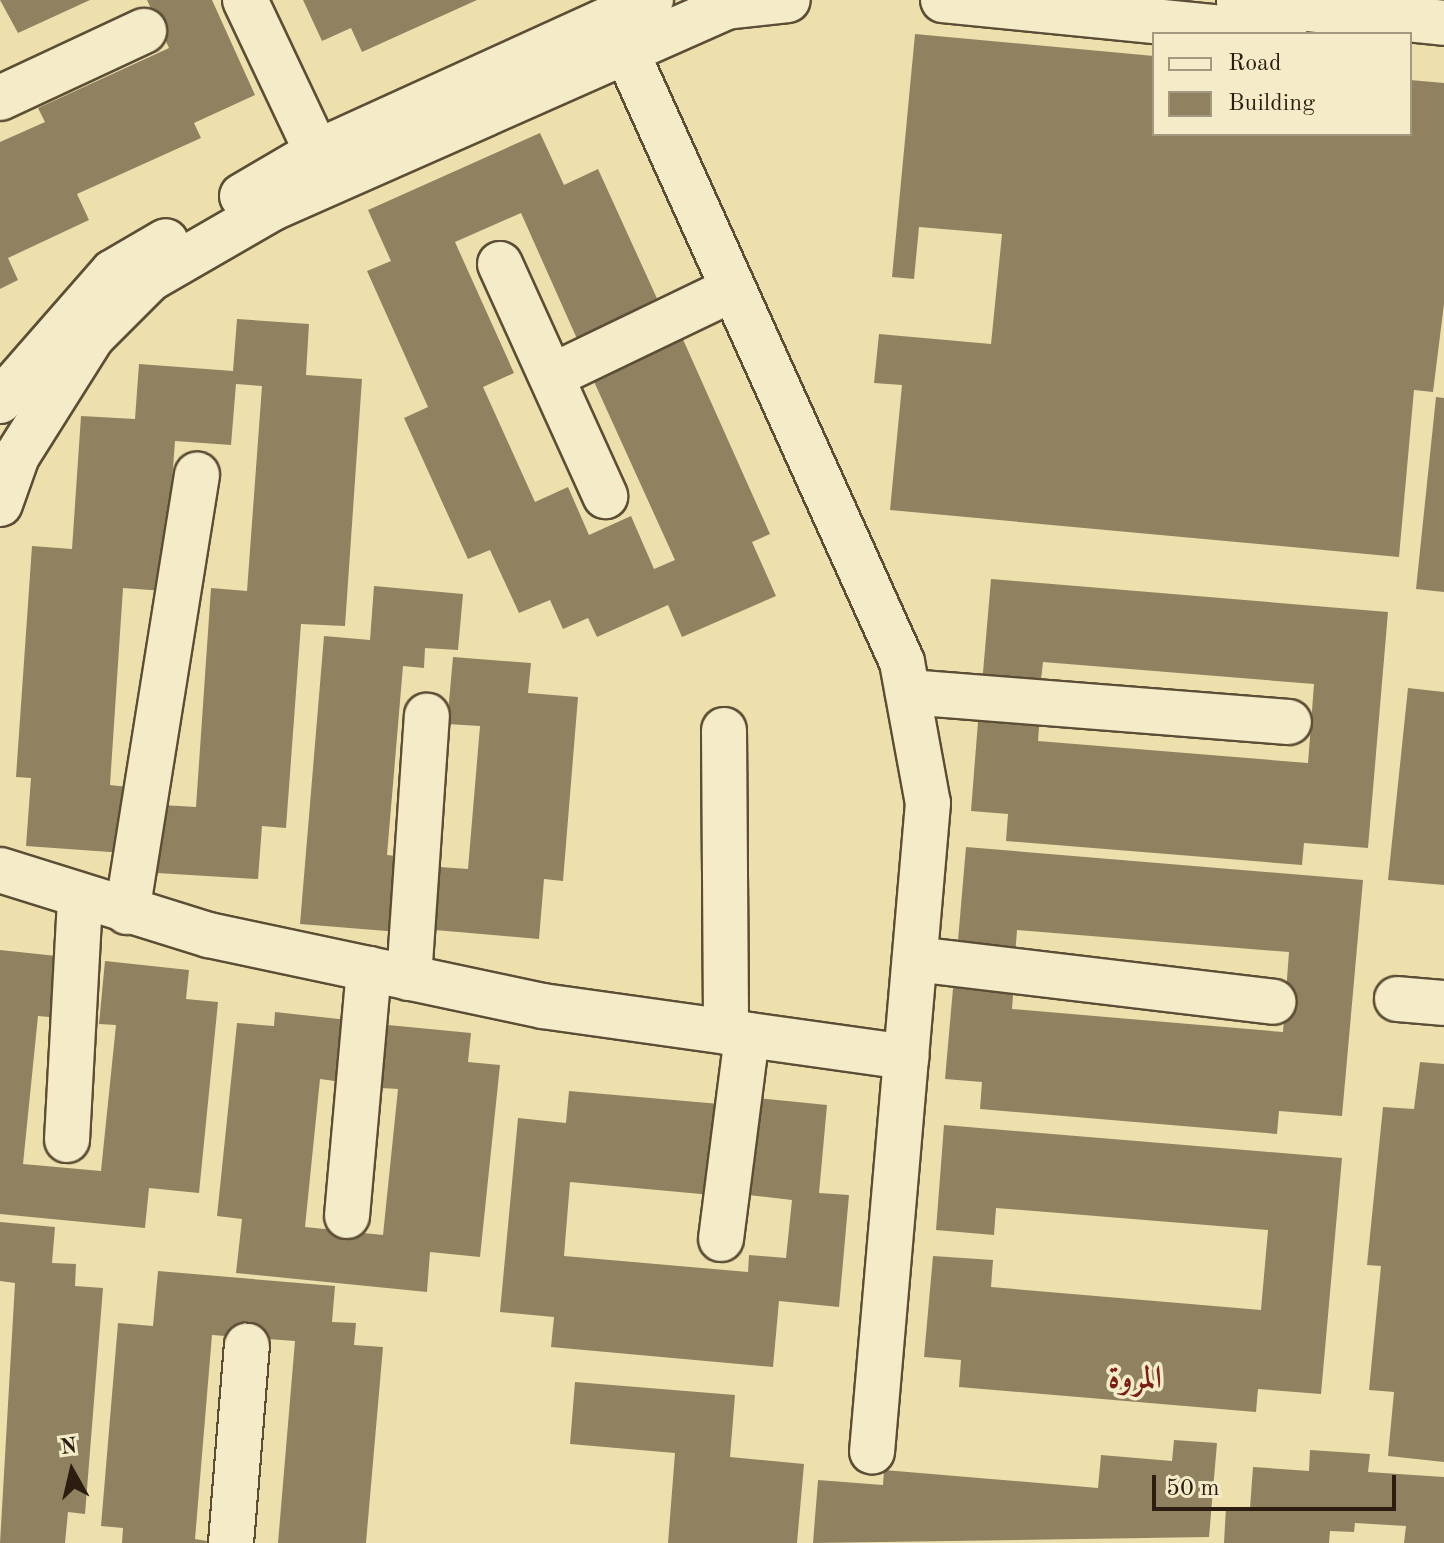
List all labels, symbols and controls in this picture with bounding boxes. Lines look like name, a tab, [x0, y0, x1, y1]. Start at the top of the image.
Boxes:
legend	[1152, 32, 1412, 136]
text: Road	[1228, 52, 1281, 76]
text: Building	[1228, 92, 1315, 116]
district label: المروة	[1108, 1361, 1162, 1399]
north arrow	[32, 1431, 112, 1511]
text: N	[59, 1435, 79, 1459]
scale bar	[1156, 1459, 1400, 1509]
text: 50 m	[1166, 1477, 1220, 1501]

